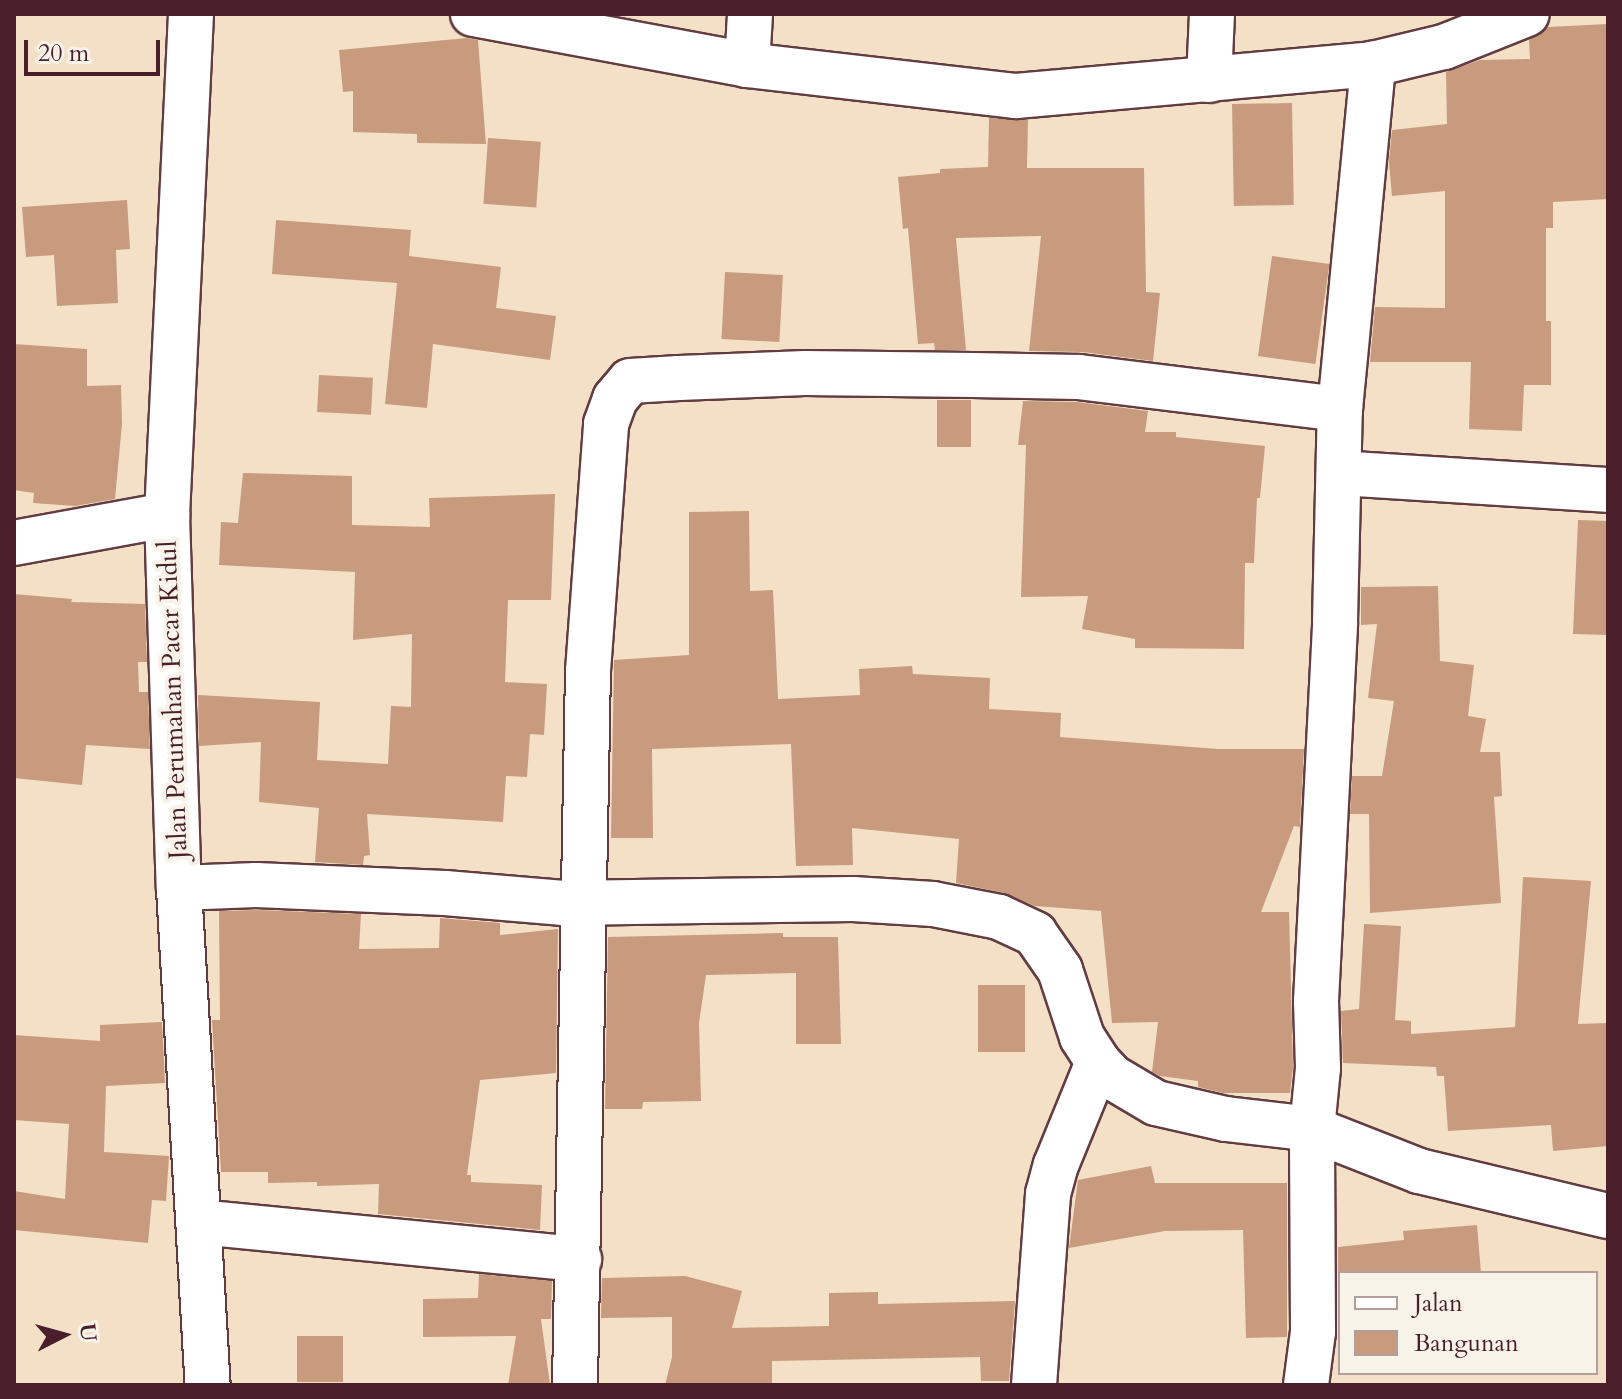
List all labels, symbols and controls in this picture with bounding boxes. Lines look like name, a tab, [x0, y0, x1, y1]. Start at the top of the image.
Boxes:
scale bar	[28, 24, 164, 74]
text: 20 m	[38, 37, 89, 70]
street label: Jalan Perumahan Pacar Kidul	[152, 540, 194, 860]
legend	[1338, 1271, 1598, 1375]
text: Jalan	[1414, 1287, 1463, 1320]
north arrow	[24, 1295, 104, 1375]
text: U	[72, 1322, 104, 1343]
text: Bangunan	[1414, 1327, 1519, 1360]

